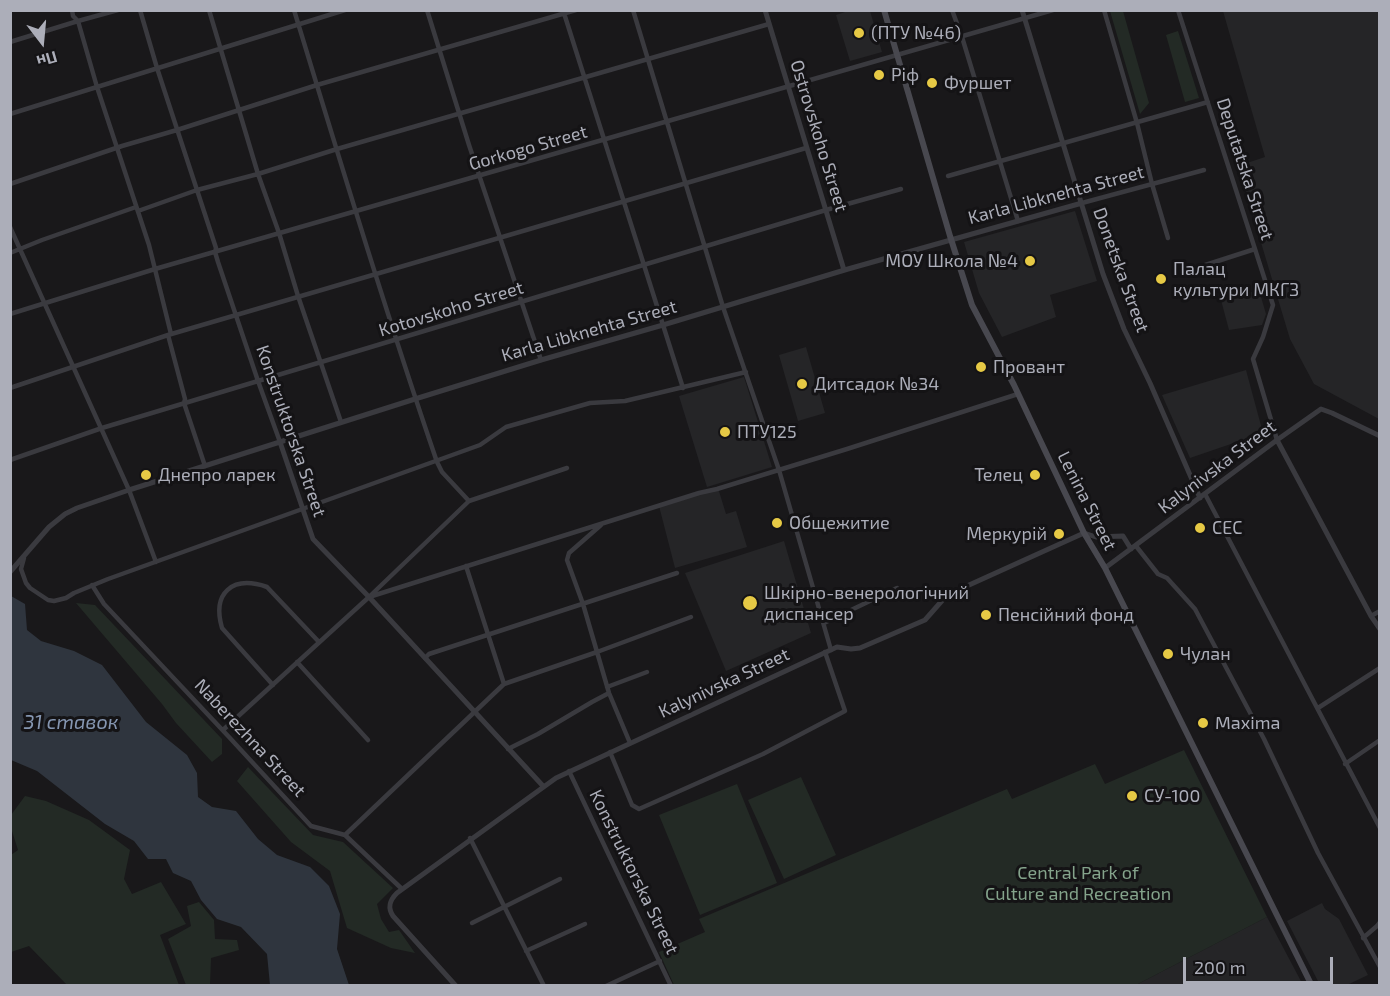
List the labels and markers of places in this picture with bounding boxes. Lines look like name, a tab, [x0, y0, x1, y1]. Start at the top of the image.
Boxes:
place label: (ПТУ №46)	[871, 22, 961, 44]
marker: (ПТУ №46)	[852, 26, 866, 40]
place label: Ріф	[891, 64, 919, 86]
marker: Ріф	[872, 68, 886, 82]
place label: Фуршет	[944, 72, 1012, 94]
marker: Фуршет	[925, 76, 939, 90]
place label: МОУ Школа №4	[885, 250, 1018, 272]
marker: МОУ Школа №4	[1023, 254, 1037, 268]
place label: Палац культури МКГЗ	[1173, 258, 1299, 300]
marker: Палац культури МКГЗ	[1154, 272, 1168, 286]
place label: Провант	[993, 356, 1065, 378]
marker: Провант	[974, 360, 988, 374]
place label: Дитсадок №34	[814, 373, 939, 395]
marker: Дитсадок №34	[795, 377, 809, 391]
place label: ПТУ125	[737, 421, 797, 443]
marker: ПТУ125	[718, 425, 732, 439]
place label: Днепро ларек	[158, 464, 276, 486]
place label: Телец	[974, 464, 1023, 486]
marker: Днепро ларек	[139, 468, 153, 482]
marker: Телец	[1028, 468, 1042, 482]
place label: Общежитие	[789, 512, 890, 534]
marker: Общежитие	[770, 516, 784, 530]
place label: СЕС	[1212, 517, 1242, 539]
marker: СЕС	[1193, 521, 1207, 535]
place label: Меркурій	[966, 523, 1047, 545]
marker: Меркурій	[1052, 527, 1066, 541]
place label: Шкірно-венерологічний диспансер	[764, 582, 969, 624]
marker: Шкірно-венерологічний диспансер	[741, 594, 759, 612]
place label: Пенсійний фонд	[998, 604, 1134, 626]
marker: Пенсійний фонд	[979, 608, 993, 622]
place label: Чулан	[1180, 643, 1231, 665]
marker: Чулан	[1161, 647, 1175, 661]
place label: Maxima	[1215, 712, 1280, 734]
marker: Maxima	[1196, 716, 1210, 730]
place label: СУ-100	[1144, 785, 1200, 807]
marker: СУ-100	[1125, 789, 1139, 803]

